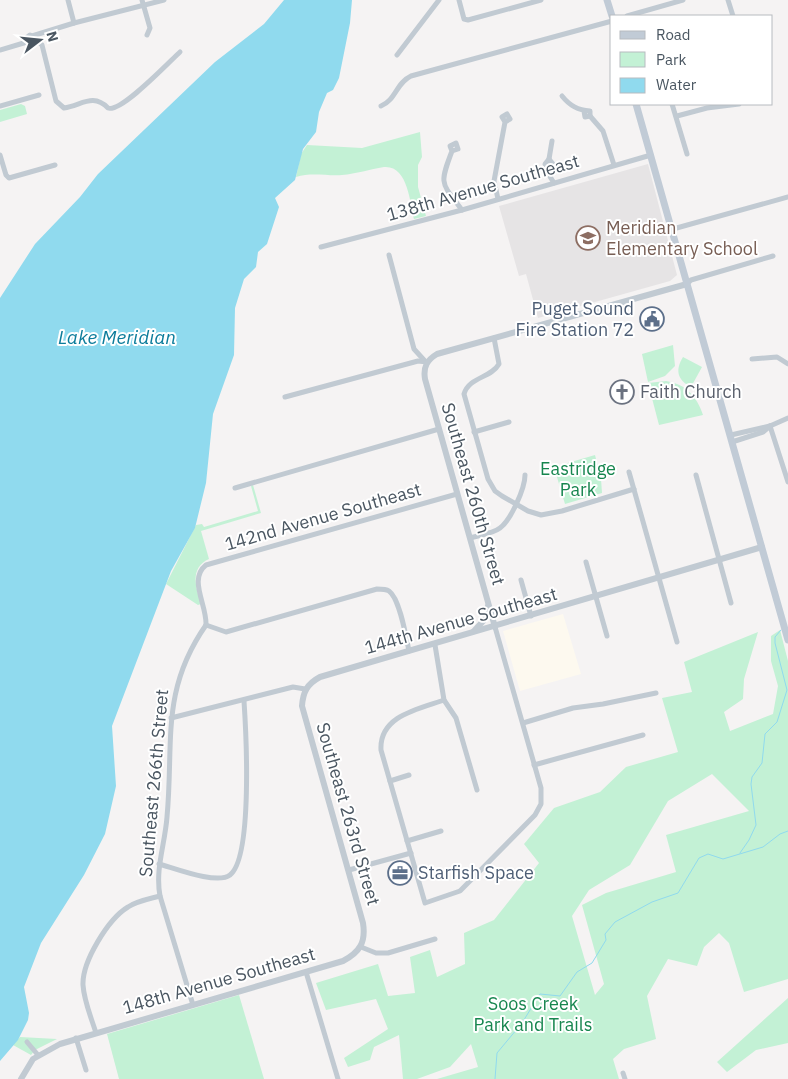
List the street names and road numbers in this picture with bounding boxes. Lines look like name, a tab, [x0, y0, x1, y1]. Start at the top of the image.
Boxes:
street label: 138th Avenue Southeast	[384, 149, 582, 226]
street label: Southeast 260th Street	[436, 400, 511, 588]
street label: 142nd Avenue Southeast	[222, 477, 424, 556]
street label: 144th Avenue Southeast	[362, 582, 560, 659]
street label: Southeast 266th Street	[134, 688, 173, 878]
street label: Southeast 263rd Street	[311, 720, 386, 908]
street label: 148th Avenue Southeast	[120, 942, 318, 1019]

